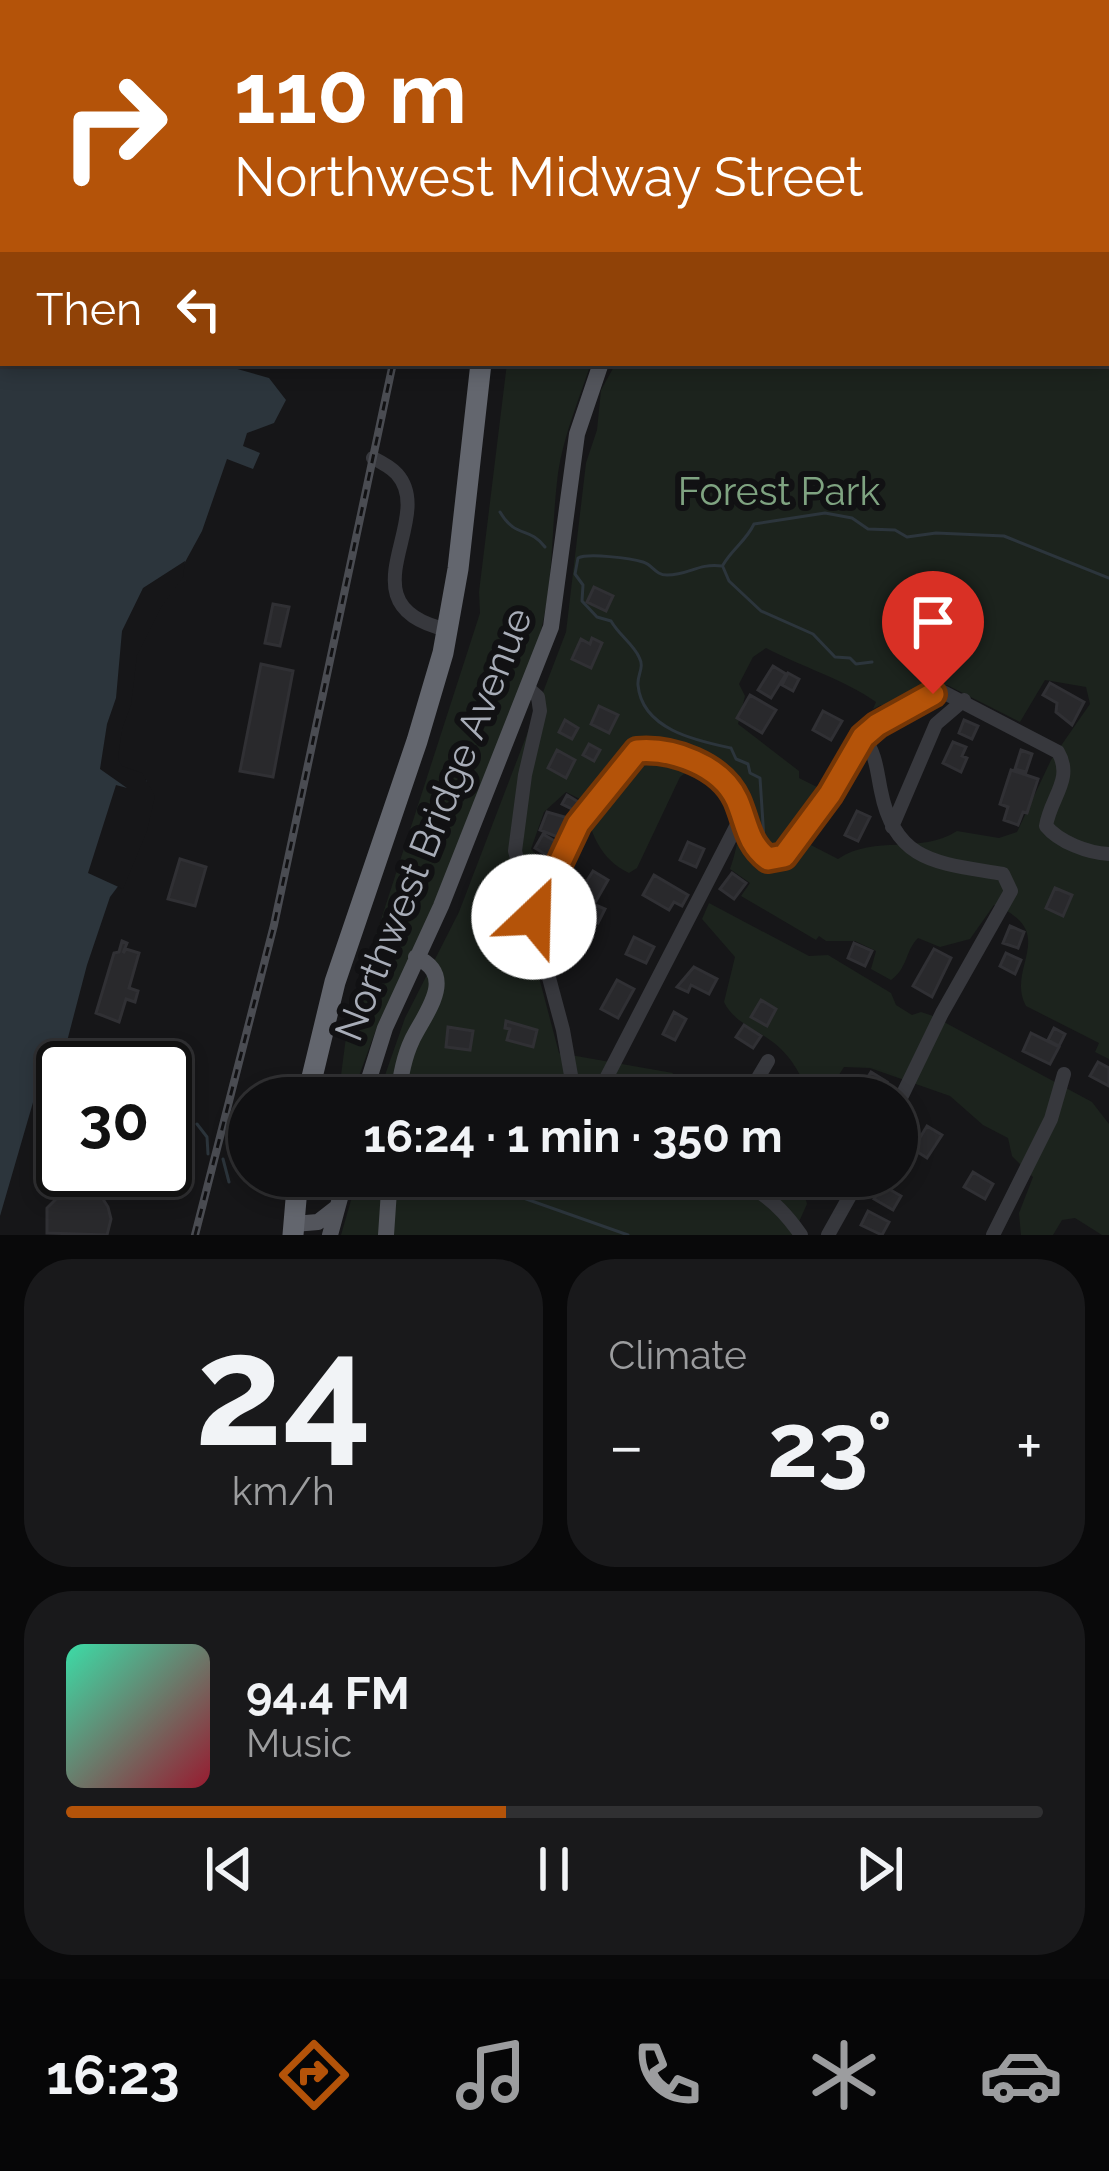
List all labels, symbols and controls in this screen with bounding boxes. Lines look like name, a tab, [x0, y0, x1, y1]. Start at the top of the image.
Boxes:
text: 110 m	[234, 44, 467, 143]
icon: right	[36, 48, 192, 204]
text: Northwest Midway Street	[234, 145, 864, 209]
icon: left	[166, 276, 232, 342]
text: Then	[36, 283, 142, 336]
park label: Forest Park	[678, 468, 881, 514]
pin	[882, 571, 984, 694]
icon: arrive	[900, 589, 966, 655]
street label: Northwest Bridge Avenue	[325, 601, 541, 1047]
position arrow	[471, 854, 597, 980]
speed limit sign: 30	[36, 1041, 192, 1197]
text: 16:24 · 1 min · 350 m	[363, 1110, 783, 1163]
text: 24	[195, 1298, 372, 1482]
text: Climate	[609, 1332, 747, 1378]
text: 23°	[767, 1392, 892, 1498]
text: −	[609, 1407, 644, 1484]
text: +	[1016, 1407, 1043, 1484]
text: km/h	[232, 1468, 335, 1514]
text: 94.4 FM	[246, 1667, 410, 1720]
text: Music	[246, 1720, 352, 1766]
icon: previous	[196, 1836, 262, 1902]
icon: pause	[521, 1836, 587, 1902]
icon: next	[847, 1836, 913, 1902]
icon: directions	[272, 2033, 356, 2117]
icon: music	[449, 2033, 533, 2117]
icon: phone	[625, 2033, 709, 2117]
icon: climate	[802, 2033, 886, 2117]
icon: car	[979, 2033, 1063, 2117]
text: 16:23	[46, 2043, 180, 2107]

